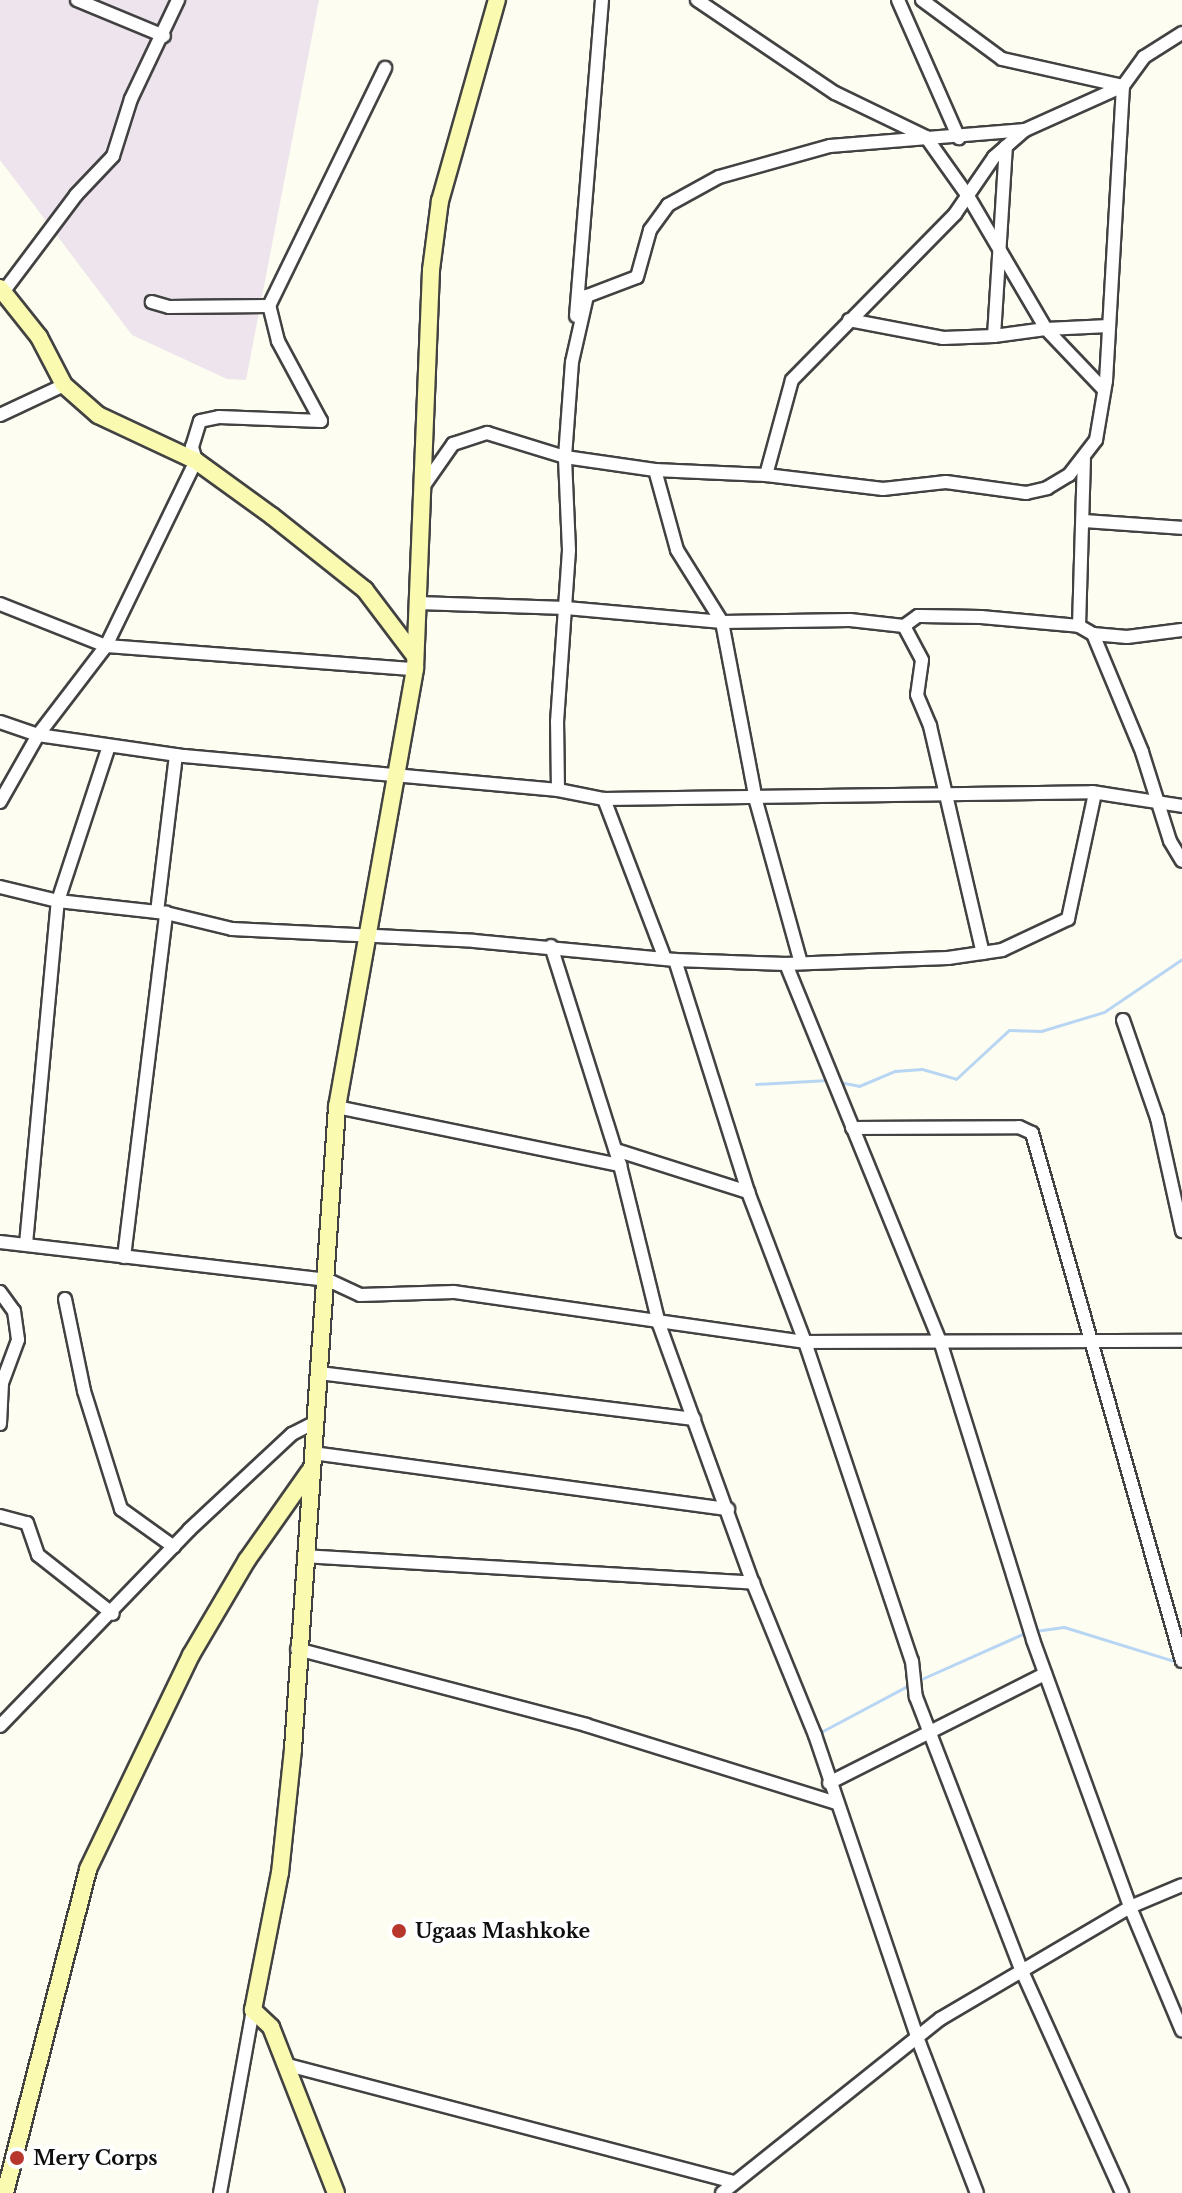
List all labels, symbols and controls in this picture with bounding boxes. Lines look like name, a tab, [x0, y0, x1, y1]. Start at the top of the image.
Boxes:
place label: Ugaas Mashkoke	[415, 1919, 590, 1943]
marker: Ugaas Mashkoke	[390, 1922, 408, 1940]
place label: Mery Corps	[33, 2146, 158, 2170]
marker: Mery Corps	[8, 2149, 26, 2167]

